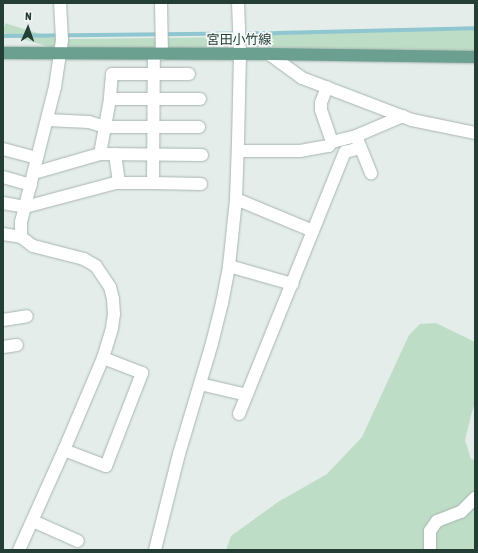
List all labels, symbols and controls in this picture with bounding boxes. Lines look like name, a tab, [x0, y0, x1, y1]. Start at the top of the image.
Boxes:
north arrow	[8, 8, 48, 48]
text: N	[25, 10, 32, 22]
street label: 宮田小竹線	[207, 32, 271, 48]

